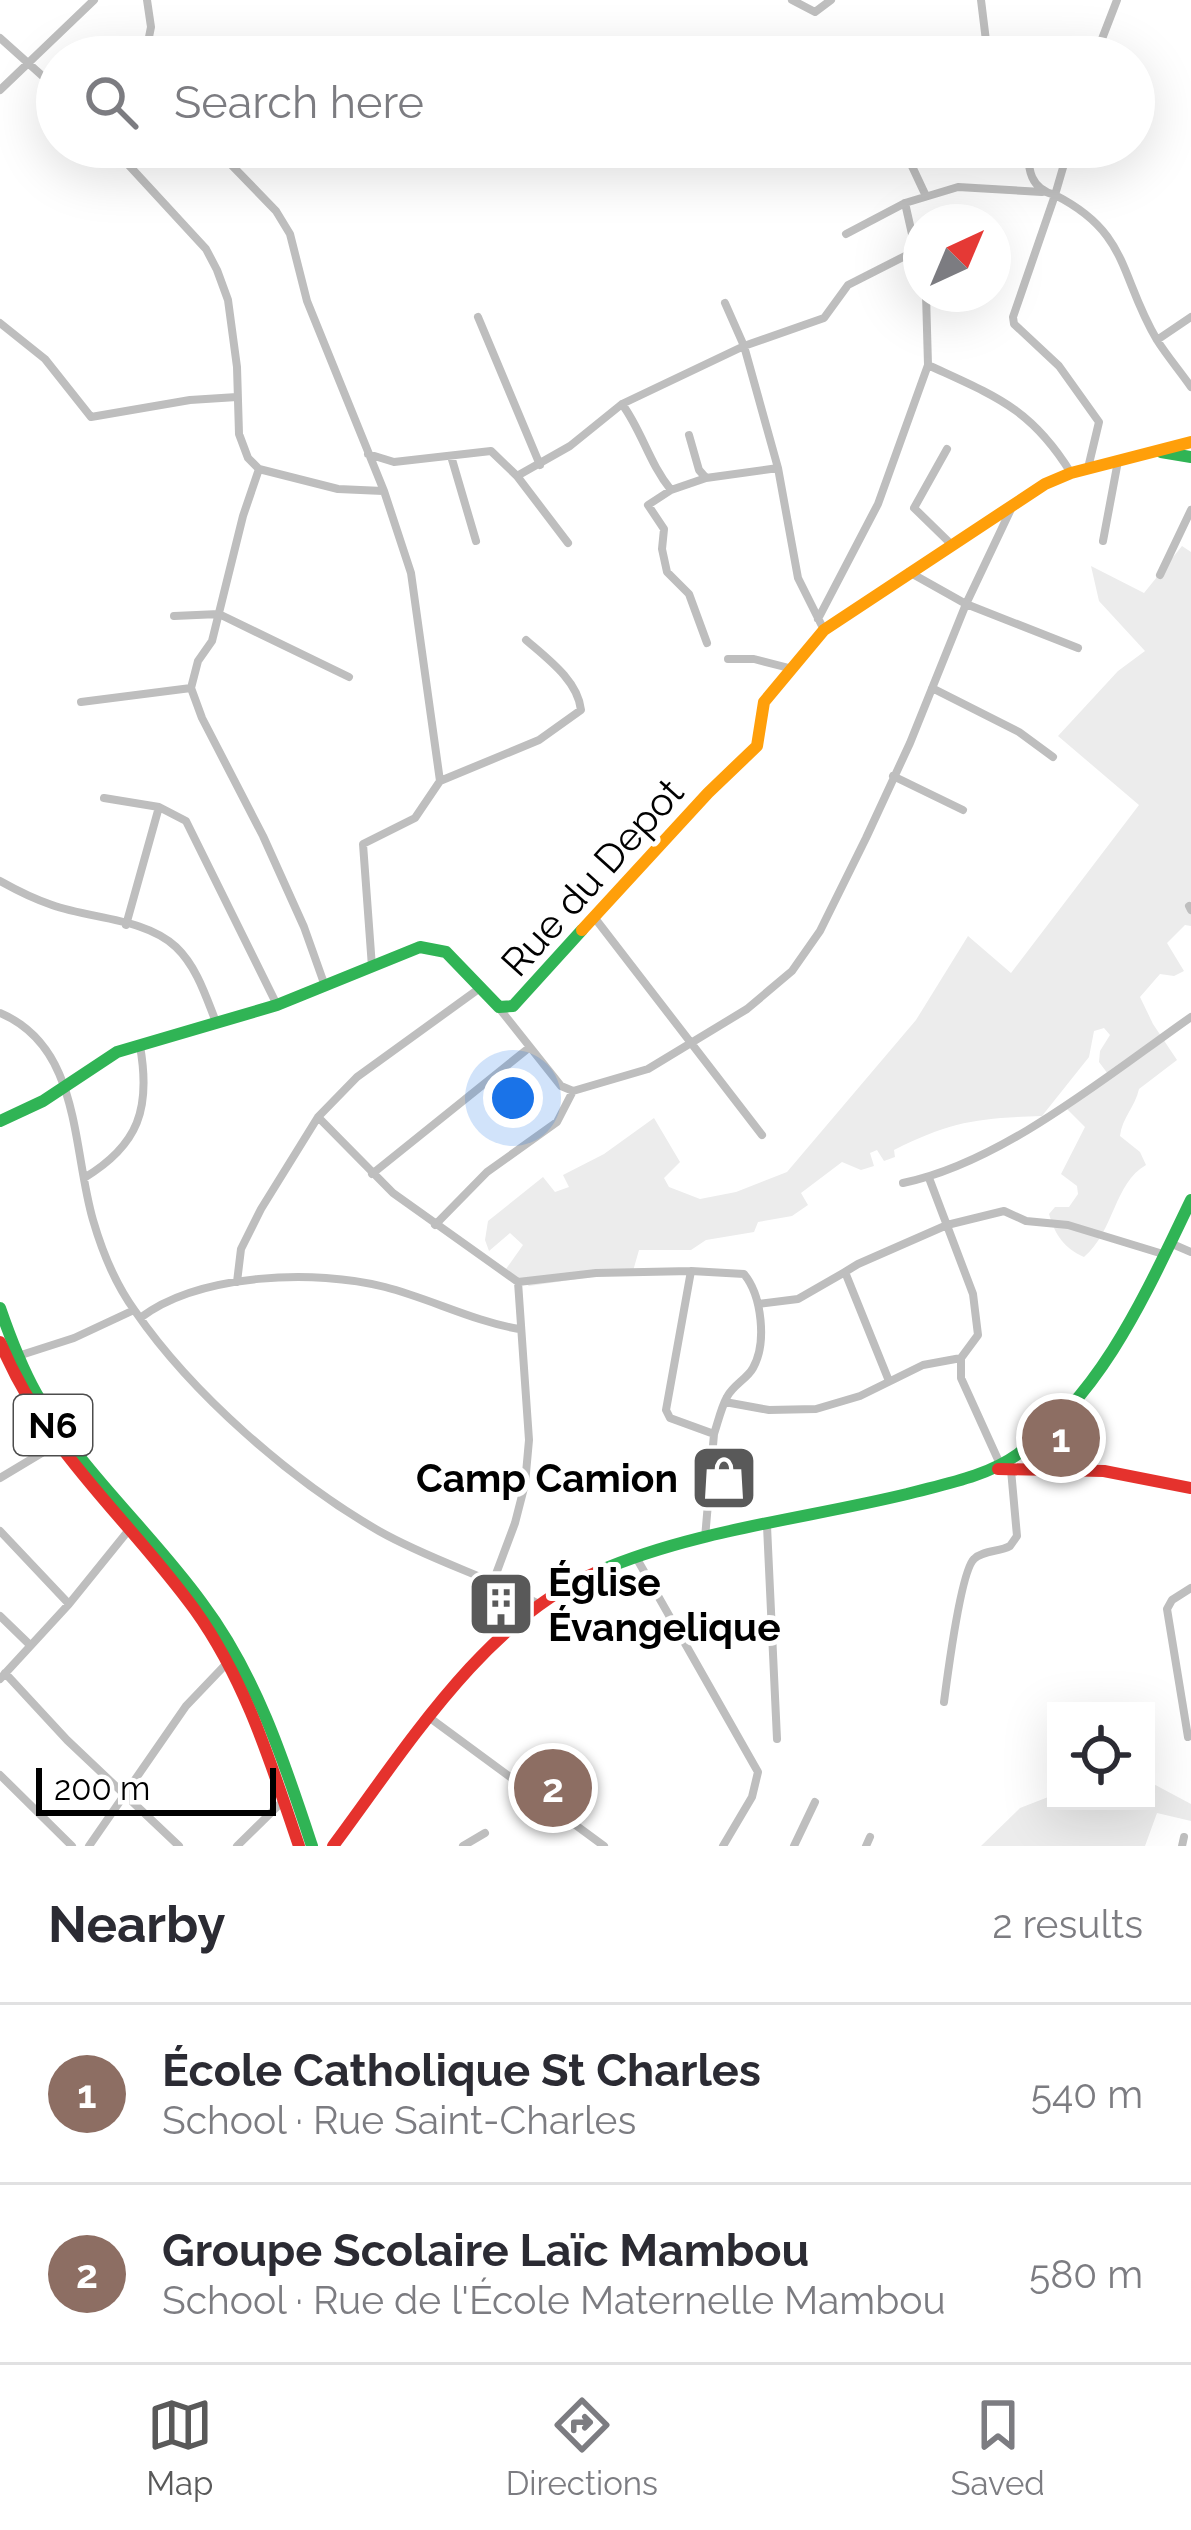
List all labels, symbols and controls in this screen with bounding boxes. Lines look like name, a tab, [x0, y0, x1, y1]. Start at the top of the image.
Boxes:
search box	[36, 36, 1155, 168]
icon: search	[78, 69, 144, 135]
text: Search here	[174, 76, 424, 129]
north arrow	[903, 204, 1011, 312]
street label: Rue du Depot	[491, 769, 693, 985]
your location	[483, 1068, 543, 1128]
pin: 1	[1022, 1393, 1100, 1483]
road number: N6	[14, 1395, 92, 1455]
shop icon: Camp Camion	[689, 1443, 759, 1513]
place label: Camp Camion	[416, 1455, 678, 1501]
place label: Église Évangelique	[548, 1559, 781, 1650]
building icon: Église Évangelique	[466, 1569, 536, 1639]
map controls	[1047, 1702, 1155, 1810]
button: locate	[1047, 1702, 1155, 1810]
pin: 2	[514, 1743, 592, 1833]
scale bar	[36, 1762, 276, 1815]
text: 200 m	[54, 1769, 150, 1808]
text: Nearby	[48, 1894, 225, 1954]
text: 2 results	[992, 1901, 1143, 1947]
text: École Catholique St Charles	[162, 2044, 761, 2097]
text: 1	[77, 2071, 97, 2117]
text: 540 m	[1031, 2071, 1143, 2117]
text: School · Rue Saint-Charles	[162, 2097, 636, 2143]
text: Groupe Scolaire Laïc Mambou	[162, 2224, 809, 2277]
text: 2	[76, 2251, 98, 2297]
text: 580 m	[1029, 2251, 1143, 2297]
text: School · Rue de l'École Maternelle Mambou	[162, 2277, 946, 2323]
tab: Map	[146, 2392, 213, 2503]
tab: Directions	[506, 2392, 658, 2503]
tab: Saved	[950, 2392, 1045, 2503]

